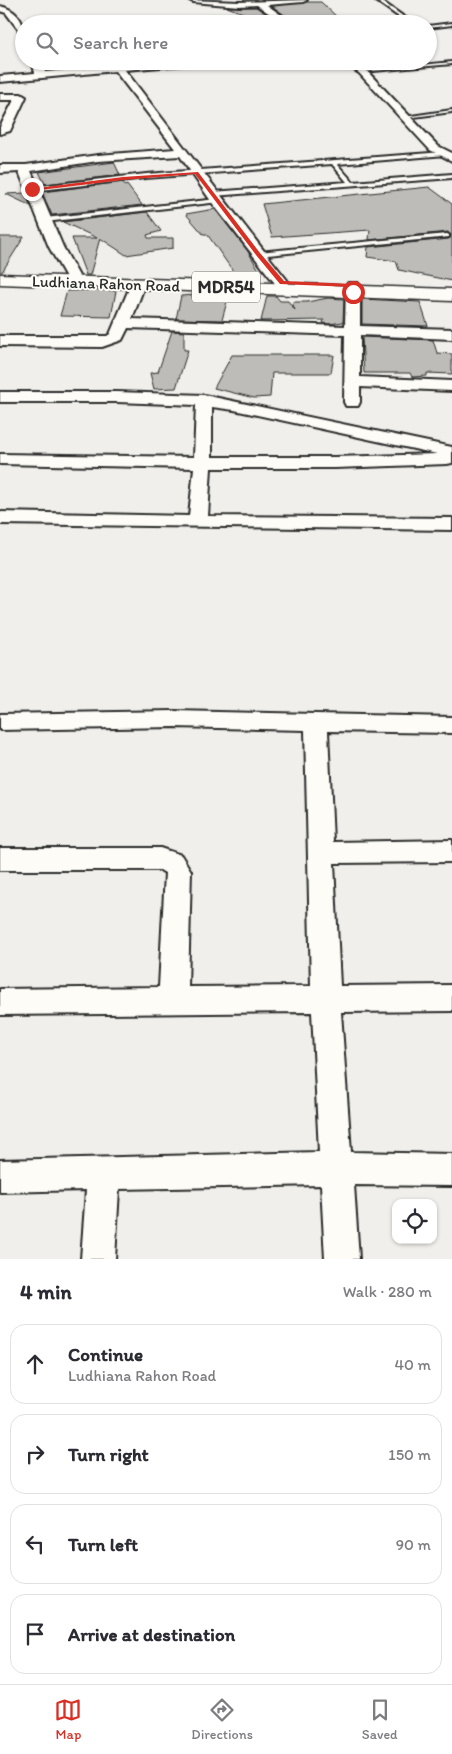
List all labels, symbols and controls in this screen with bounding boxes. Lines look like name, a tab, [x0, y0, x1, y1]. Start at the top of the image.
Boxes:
search box	[15, 15, 437, 70]
icon: search	[33, 29, 61, 57]
text: Search here	[73, 31, 168, 54]
route end	[21, 178, 44, 201]
street label: Ludhiana Rahon Road	[32, 271, 181, 296]
road number: MDR54	[192, 272, 260, 302]
route start	[342, 281, 365, 304]
map controls	[392, 1199, 437, 1244]
button: locate	[392, 1199, 437, 1244]
text: 4 min	[20, 1279, 72, 1304]
text: Walk · 280 m	[343, 1282, 432, 1301]
text: Continue	[68, 1343, 143, 1366]
icon: ahead	[21, 1350, 49, 1378]
text: 40 m	[394, 1355, 431, 1374]
text: Ludhiana Rahon Road	[68, 1366, 216, 1385]
icon: right	[21, 1440, 49, 1468]
text: Turn right	[68, 1443, 149, 1466]
text: 150 m	[388, 1445, 431, 1464]
icon: left	[21, 1530, 49, 1558]
text: Turn left	[68, 1533, 138, 1556]
text: 90 m	[396, 1535, 431, 1554]
icon: arrive	[21, 1620, 49, 1648]
text: Arrive at destination	[68, 1623, 235, 1646]
tab: Map	[54, 1696, 82, 1743]
tab: Directions	[191, 1696, 253, 1743]
tab: Saved	[362, 1696, 398, 1743]

